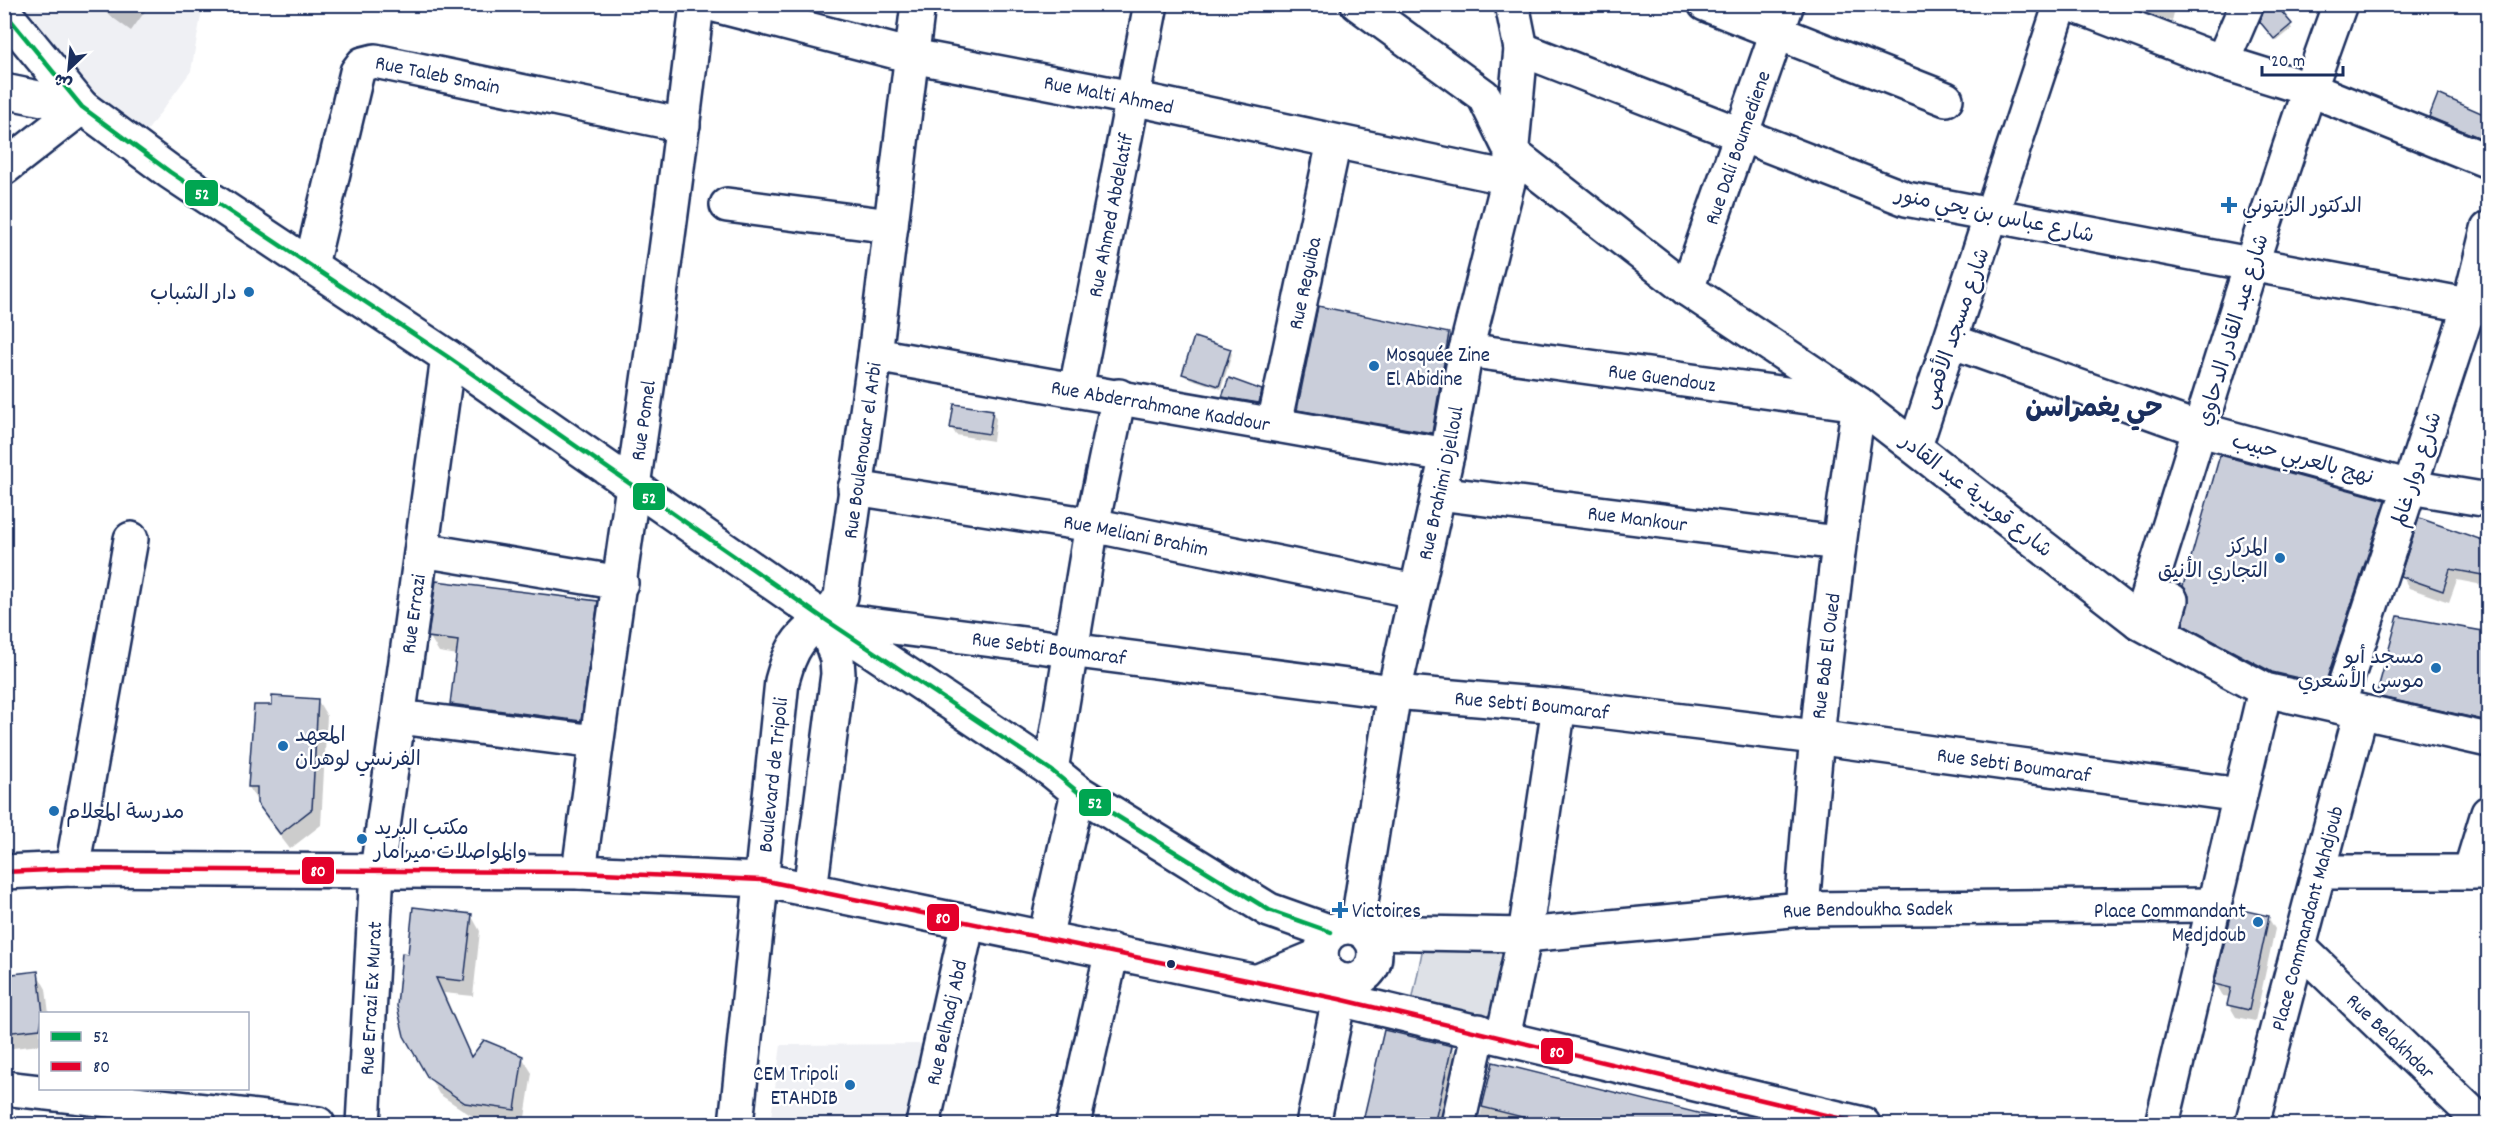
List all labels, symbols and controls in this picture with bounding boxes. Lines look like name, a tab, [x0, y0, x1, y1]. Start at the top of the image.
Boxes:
north arrow	[39, 39, 99, 99]
scale bar	[2262, 39, 2343, 77]
street label: Rue Taleb Smain	[372, 49, 502, 105]
text: 20 m	[2271, 50, 2305, 75]
text: ش	[51, 66, 76, 94]
street label: Rue Dali Boumediene	[1699, 67, 1780, 230]
street label: Rue Malti Ahmed	[1041, 69, 1176, 124]
street label: Rue Ahmed Abdelatif	[1082, 131, 1144, 300]
line badge: 52	[184, 179, 219, 207]
street label: شارع عباس بن يحي منور	[1890, 181, 2096, 254]
text: 52	[195, 184, 209, 207]
place label: الدكتور الزيتوني	[2242, 193, 2362, 224]
marker: الدكتور الزيتوني	[2220, 196, 2238, 214]
street label: شارع عبد القادر الدحاوي	[2191, 231, 2278, 431]
street label: Rue Reguiba	[1282, 234, 1332, 333]
street label: شارع مسجد الأقصى	[1914, 244, 1999, 414]
place label: دار الشباب	[150, 280, 237, 310]
marker: دار الشباب	[242, 285, 256, 299]
place label: Mosquée Zine El Abidine	[1386, 342, 1490, 396]
street label: Rue Guendouz	[1606, 358, 1717, 402]
marker: Mosquée Zine El Abidine	[1367, 359, 1381, 373]
street label: Rue Boulenouar el Arbi	[837, 361, 892, 541]
street label: Rue Abderrahmane Kaddour	[1048, 374, 1272, 442]
street label: Rue Pomel	[625, 379, 666, 463]
district label: حي يغمراسن	[2025, 391, 2163, 431]
street label: Rue Brahimi Djelloul	[1412, 404, 1474, 563]
street label: شارع دوار غالم	[2386, 409, 2452, 531]
street label: شارع قويدية عبد القادر	[1891, 427, 2058, 566]
street label: نهج بالعربي حبيب	[2228, 428, 2376, 495]
line badge: 52	[632, 482, 666, 511]
text: 52	[642, 488, 656, 511]
street label: Rue Mankour	[1586, 500, 1689, 542]
street label: Rue Meliani Brahim	[1061, 509, 1211, 566]
place label: المركز التجاري الأنيق	[2158, 534, 2268, 588]
marker: المركز التجاري الأنيق	[2273, 551, 2287, 565]
street label: Rue Errazi	[395, 572, 436, 656]
street label: Rue Bab El Oued	[1805, 592, 1851, 721]
street label: Rue Sebti Boumaraf	[970, 625, 1128, 675]
place label: مسجد أبو موسى الأشعري	[2298, 644, 2424, 698]
marker: مسجد أبو موسى الأشعري	[2429, 661, 2443, 675]
street label: Rue Sebti Boumaraf	[1453, 685, 1611, 730]
street label: Boulevard de Tripoli	[752, 696, 798, 854]
place label: المعهد الفرنسي لوهران	[295, 722, 421, 777]
marker: المعهد الفرنسي لوهران	[276, 739, 290, 753]
street label: Rue Sebti Boumaraf	[1935, 742, 2093, 793]
line badge: 52	[1078, 788, 1112, 817]
text: 52	[1088, 793, 1102, 816]
place label: مدرسة المعلام	[66, 799, 184, 829]
street label: Place Commandant Mahdjoub	[2265, 803, 2354, 1035]
marker: مدرسة المعلام	[47, 804, 61, 818]
place label: مكتب البريد والمواصلات ميرامار	[372, 815, 527, 869]
marker: مكتب البريد والمواصلات ميرامار	[355, 832, 369, 846]
line badge: 80	[301, 856, 335, 885]
text: 80	[310, 861, 326, 884]
street label: Rue Bendoukha Sadek	[1782, 896, 1953, 929]
place label: Victoires	[1352, 898, 1421, 928]
place label: Place Commandant Medjdoub	[2094, 898, 2246, 952]
line badge: 80	[926, 903, 960, 932]
marker: Victoires	[1333, 903, 1347, 917]
text: 80	[935, 908, 951, 931]
marker: Place Commandant Medjdoub	[2251, 915, 2265, 929]
street label: Rue Errazi Ex Murat	[354, 920, 392, 1076]
street label: Rue Belhadj Abd	[920, 958, 977, 1089]
unlabelled marker	[1165, 958, 1177, 970]
street label: Rue Belakhdar	[2338, 988, 2441, 1088]
legend	[39, 1012, 249, 1090]
text: 52	[93, 1026, 109, 1051]
line badge: 80	[1540, 1037, 1574, 1065]
text: 80	[1549, 1042, 1565, 1065]
text: 80	[93, 1056, 110, 1081]
place label: CEM Tripoli ETAHDIB	[753, 1061, 838, 1115]
marker: CEM Tripoli ETAHDIB	[843, 1078, 857, 1092]

